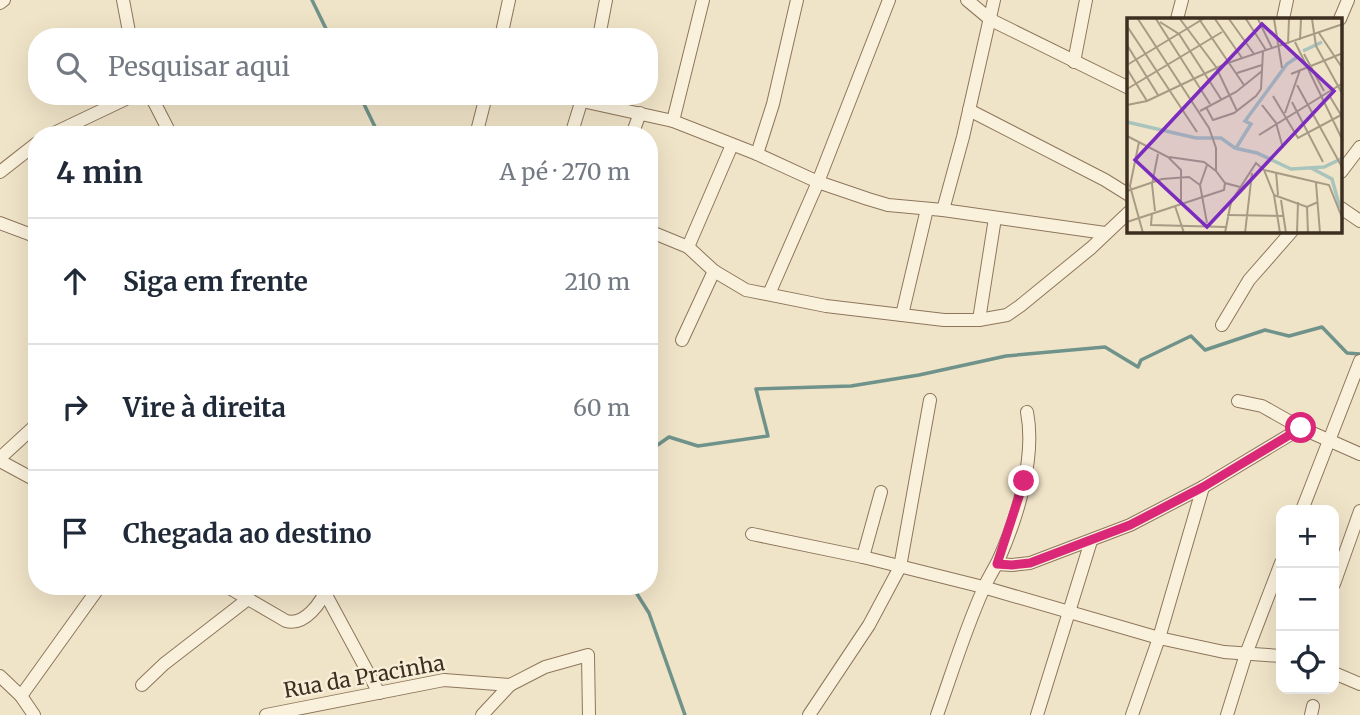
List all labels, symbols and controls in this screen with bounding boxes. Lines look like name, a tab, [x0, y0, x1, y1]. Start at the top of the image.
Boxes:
inset map	[1127, 18, 1342, 233]
search box	[28, 28, 658, 105]
icon: search	[52, 48, 90, 86]
text: Pesquisar aqui	[108, 50, 290, 83]
text: 4 min	[56, 153, 143, 191]
text: A pé · 270 m	[500, 157, 630, 186]
icon: ahead	[56, 262, 94, 300]
text: Siga em frente	[123, 265, 308, 298]
text: 210 m	[565, 267, 630, 296]
icon: right	[56, 388, 94, 426]
text: Vire à direita	[123, 391, 286, 424]
text: 60 m	[573, 393, 630, 422]
route start	[1285, 412, 1316, 443]
route end	[1008, 465, 1039, 496]
map controls	[1276, 505, 1339, 694]
button: +	[1276, 505, 1339, 568]
icon: arrive	[56, 514, 94, 552]
text: Chegada ao destino	[123, 517, 372, 550]
button: −	[1276, 568, 1339, 631]
button: locate	[1276, 631, 1339, 694]
street label: Rua da Pracinha	[281, 649, 447, 704]

